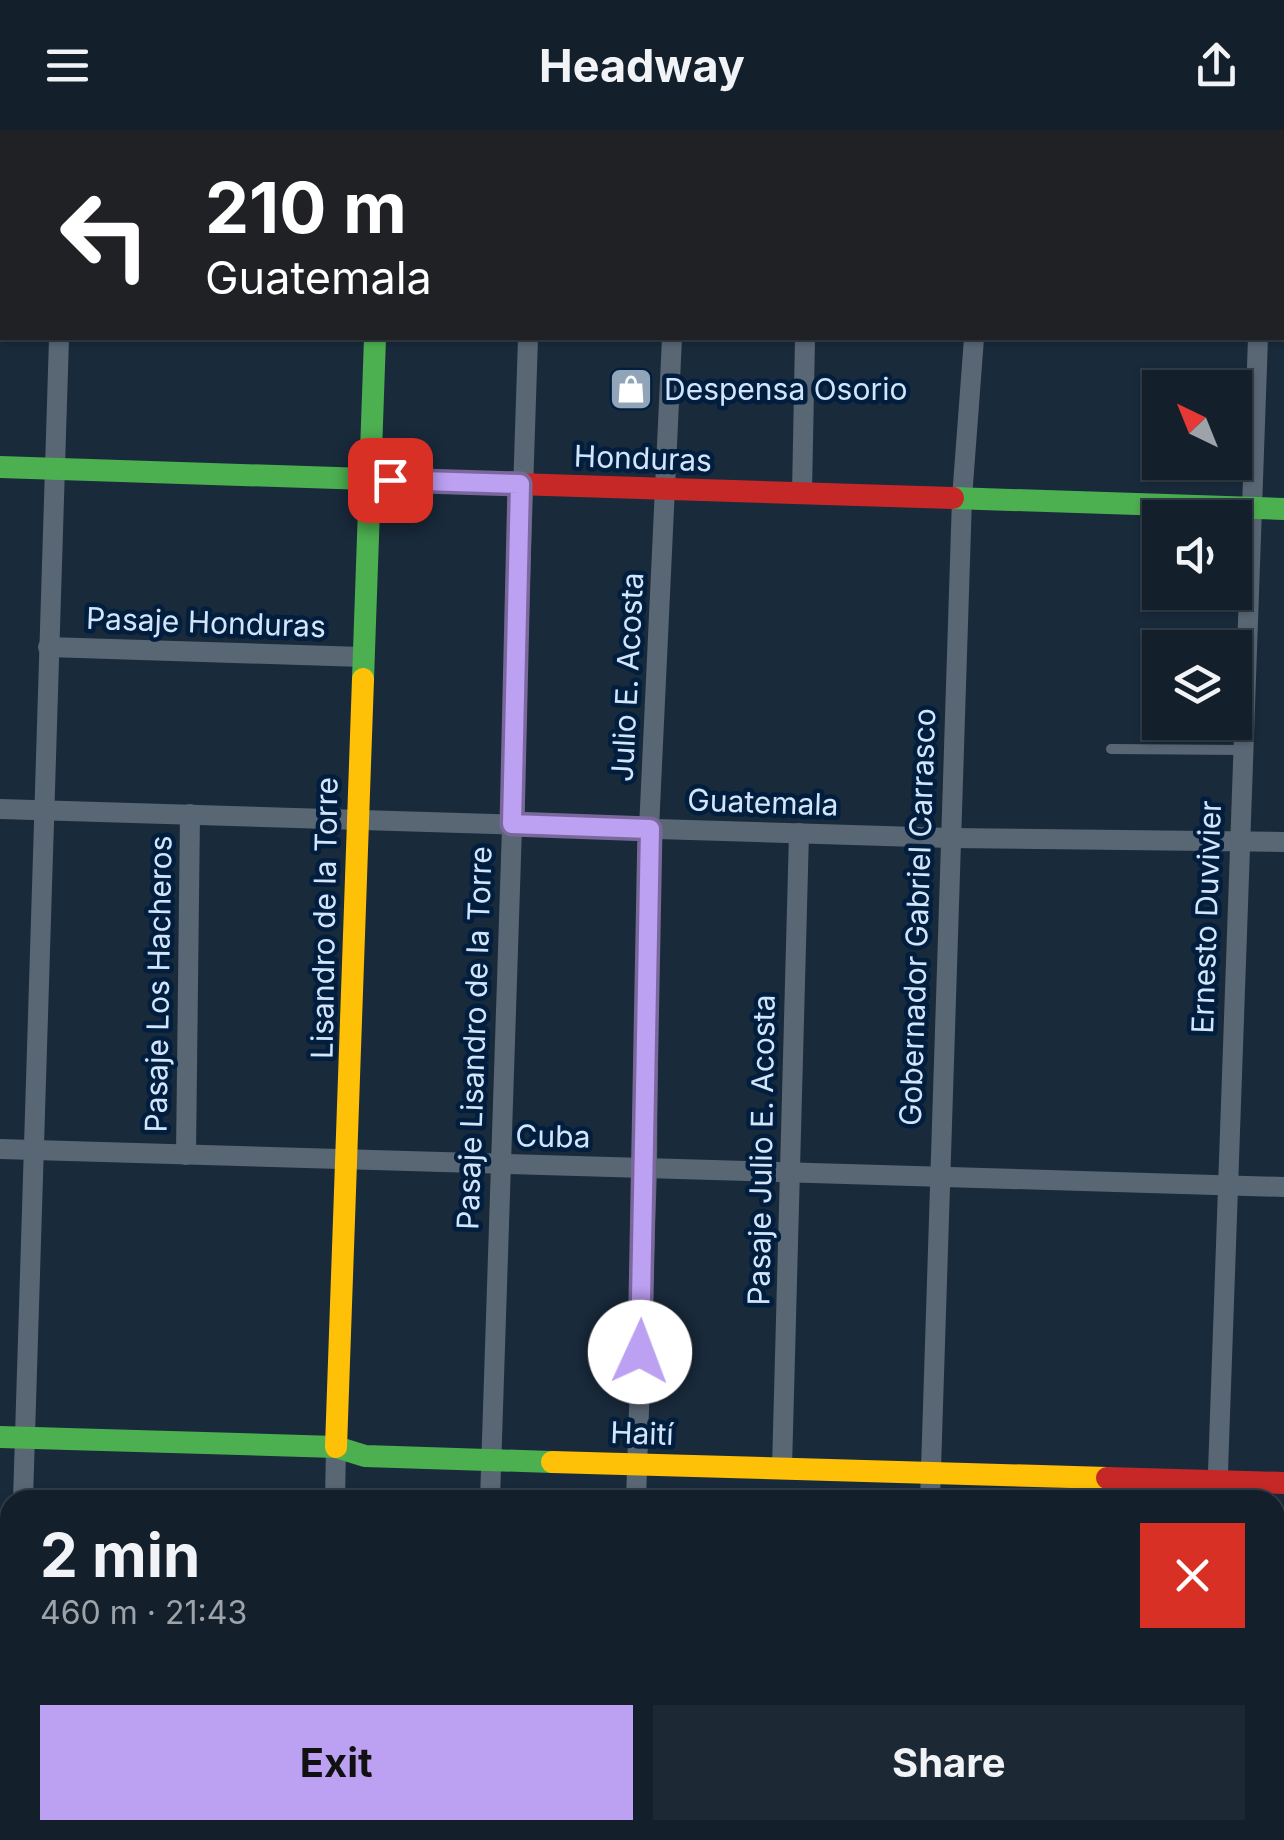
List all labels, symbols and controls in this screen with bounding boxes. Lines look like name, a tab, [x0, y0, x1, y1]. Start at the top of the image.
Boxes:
icon: menu	[40, 38, 95, 93]
text: Headway	[539, 38, 745, 93]
icon: share	[1189, 38, 1244, 93]
text: 210 m	[205, 165, 407, 250]
icon: left	[40, 170, 170, 300]
text: Guatemala	[205, 250, 432, 305]
shop icon: Despensa Osorio	[608, 366, 654, 412]
north arrow	[1142, 370, 1252, 480]
map controls	[1142, 370, 1252, 740]
place label: Despensa Osorio	[664, 371, 907, 407]
pin	[348, 438, 433, 523]
street label: Honduras	[573, 438, 713, 478]
icon: arrive	[363, 453, 418, 508]
button: sound	[1142, 500, 1252, 610]
street label: Julio E. Acosta	[604, 571, 650, 783]
street label: Pasaje Honduras	[85, 600, 327, 644]
button: layers	[1142, 630, 1252, 740]
street label: Gobernador Gabriel Carrasco	[892, 707, 942, 1127]
street label: Lisandro de la Torre	[304, 777, 344, 1059]
street label: Guatemala	[687, 781, 839, 823]
street label: Ernesto Duvivier	[1184, 800, 1228, 1034]
street label: Pasaje Los Hacheros	[137, 835, 179, 1133]
street label: Pasaje Lisandro de la Torre	[449, 845, 499, 1231]
street label: Pasaje Julio E. Acosta	[740, 994, 782, 1306]
street label: Cuba	[515, 1117, 591, 1155]
position arrow	[588, 1300, 692, 1404]
street label: Haití	[610, 1414, 675, 1452]
text: 2 min	[40, 1519, 200, 1591]
button: close	[1140, 1523, 1245, 1628]
text: 460 m · 21:43	[40, 1593, 247, 1632]
button: Exit	[40, 1705, 633, 1820]
button: Share	[653, 1705, 1245, 1820]

